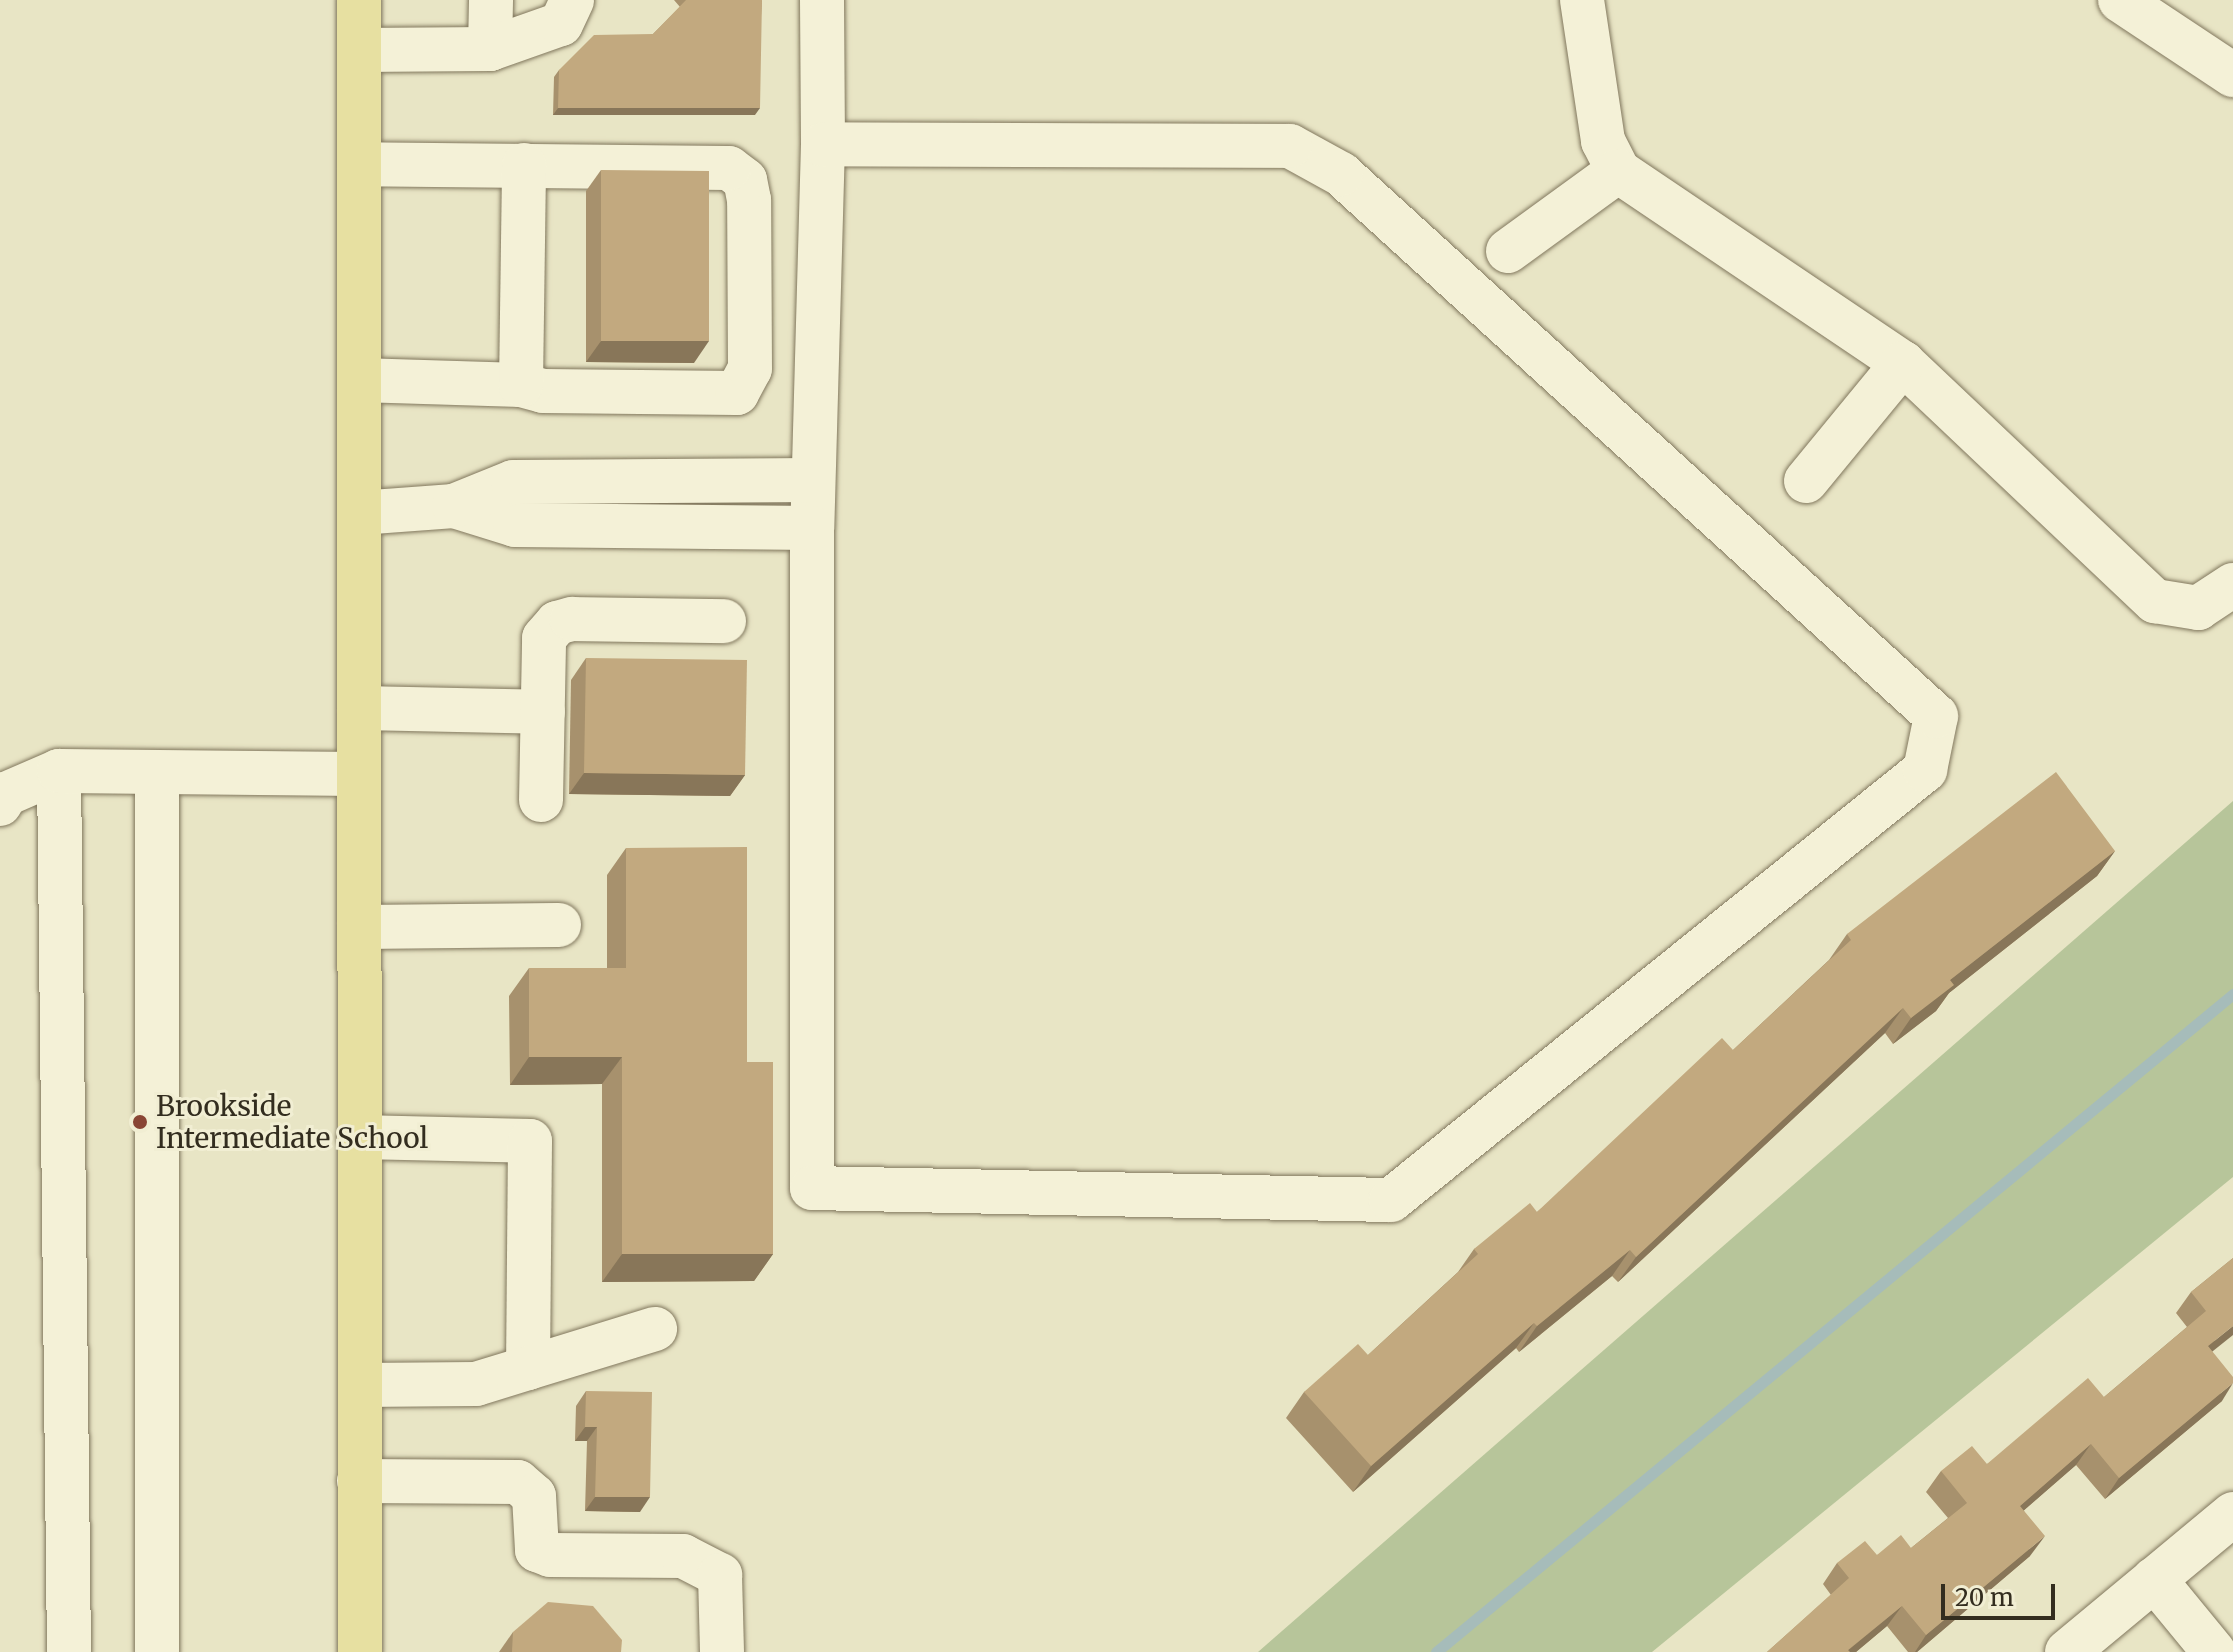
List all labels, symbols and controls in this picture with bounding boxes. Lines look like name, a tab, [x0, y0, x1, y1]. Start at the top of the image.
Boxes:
place label: Brookside Intermediate School	[156, 1089, 428, 1155]
marker: Brookside Intermediate School	[131, 1113, 149, 1131]
scale bar	[1945, 1568, 2059, 1618]
text: 20 m	[1955, 1582, 2014, 1613]

